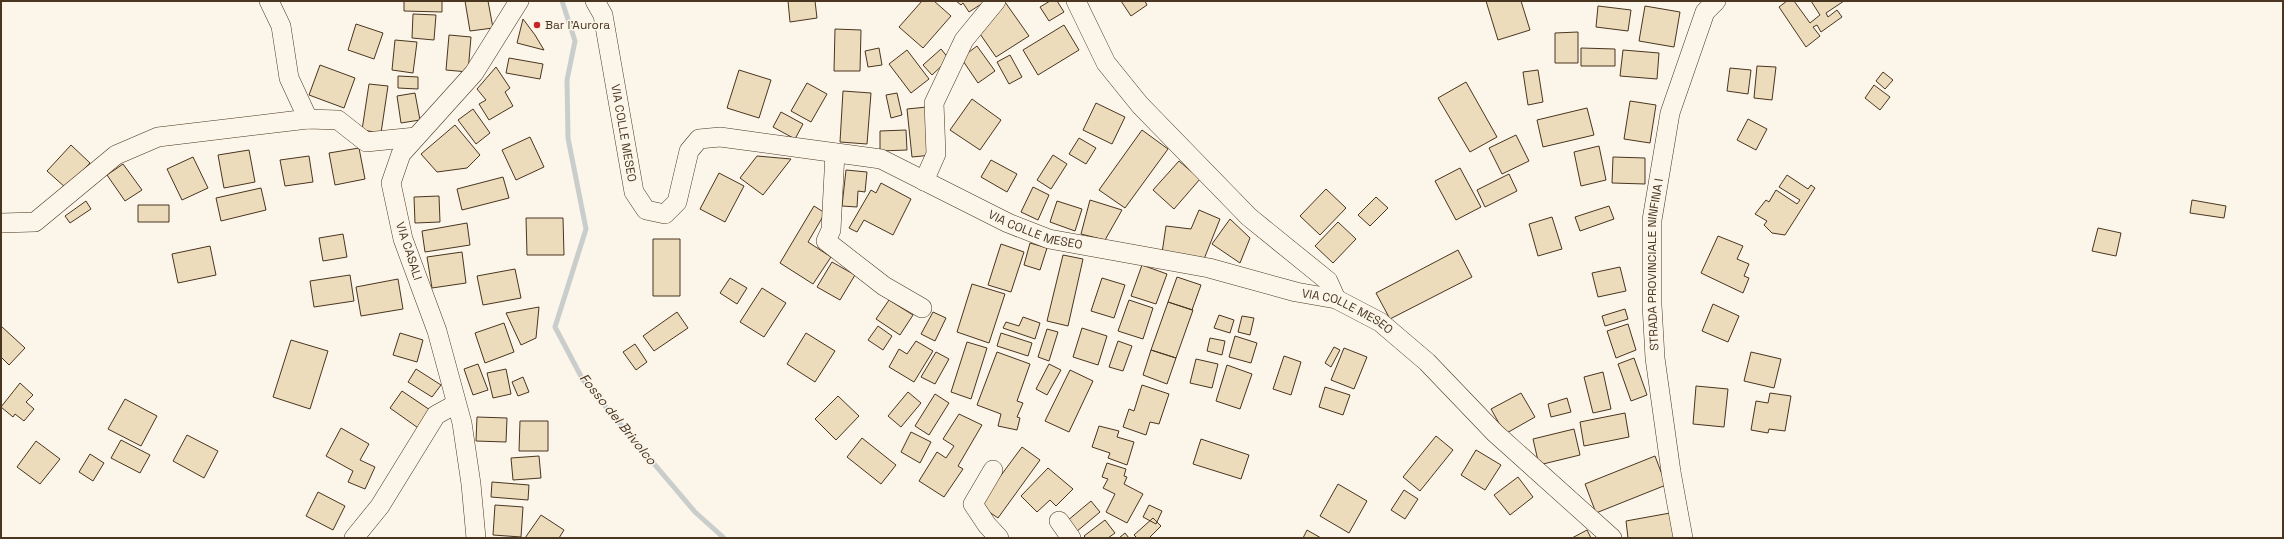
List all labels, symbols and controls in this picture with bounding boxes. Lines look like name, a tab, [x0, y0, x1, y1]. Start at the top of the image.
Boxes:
place label: Bar l'Aurora	[545, 17, 610, 33]
marker: Bar l'Aurora	[532, 20, 542, 30]
street label: VIA COLLE MESEO	[607, 83, 640, 183]
street label: STRADA PROVINCIALE NINFINA I	[1644, 177, 1667, 351]
street label: VIA COLLE MESEO	[986, 206, 1084, 253]
street label: VIA CASALI	[392, 220, 426, 282]
street label: VIA COLLE MESEO	[1301, 285, 1396, 338]
water label: Fosso del Brivolco	[576, 370, 661, 469]

